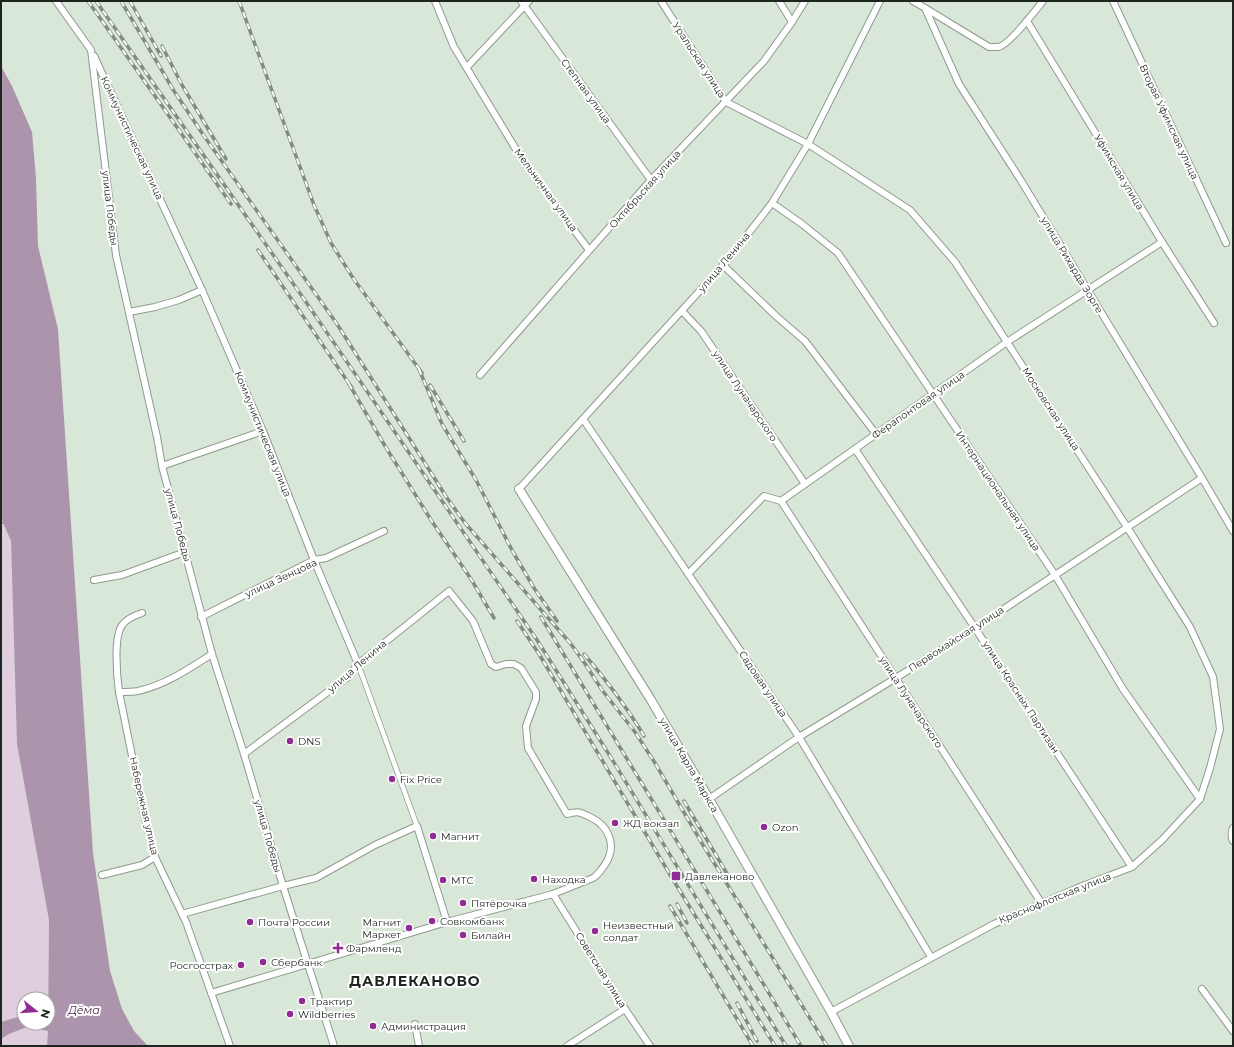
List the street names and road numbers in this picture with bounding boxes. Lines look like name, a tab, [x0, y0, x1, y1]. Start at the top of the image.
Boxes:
street label: Уральская улица	[670, 19, 728, 101]
street label: Степная улица	[558, 56, 614, 126]
street label: Вторая Уфимская улица	[1137, 62, 1201, 182]
street label: Коммунистическая улица	[98, 74, 166, 202]
street label: Уфимская улица	[1091, 132, 1147, 212]
street label: Мельничная улица	[511, 146, 581, 234]
street label: Октябрьская улица	[606, 147, 684, 231]
street label: улица Победы	[99, 169, 121, 246]
street label: улица Рихарда Зорге	[1037, 213, 1106, 316]
street label: улица Ленина	[695, 229, 753, 295]
street label: улица Луначарского	[709, 347, 780, 444]
street label: Московская улица	[1019, 365, 1083, 453]
street label: Ферапонтовая улица	[869, 368, 967, 442]
street label: Коммунистическая улица	[232, 369, 294, 499]
street label: Интернациональная улица	[953, 428, 1043, 554]
street label: улица Победы	[162, 486, 194, 563]
street label: улица Зенцова	[242, 556, 319, 601]
street label: Первомайская улица	[906, 603, 1006, 675]
street label: улица Ленина	[324, 637, 389, 696]
street label: улица Красных Партизан	[979, 637, 1062, 756]
street label: Садовая улица	[736, 648, 790, 720]
street label: улица Луначарского	[876, 653, 946, 750]
street label: улица Карла Маркса	[656, 714, 722, 815]
street label: Набережная улица	[126, 756, 162, 856]
street label: улица Победы	[251, 797, 285, 874]
street label: Краснофлотская улица	[997, 869, 1113, 927]
street label: Советская улица	[572, 930, 630, 1010]

